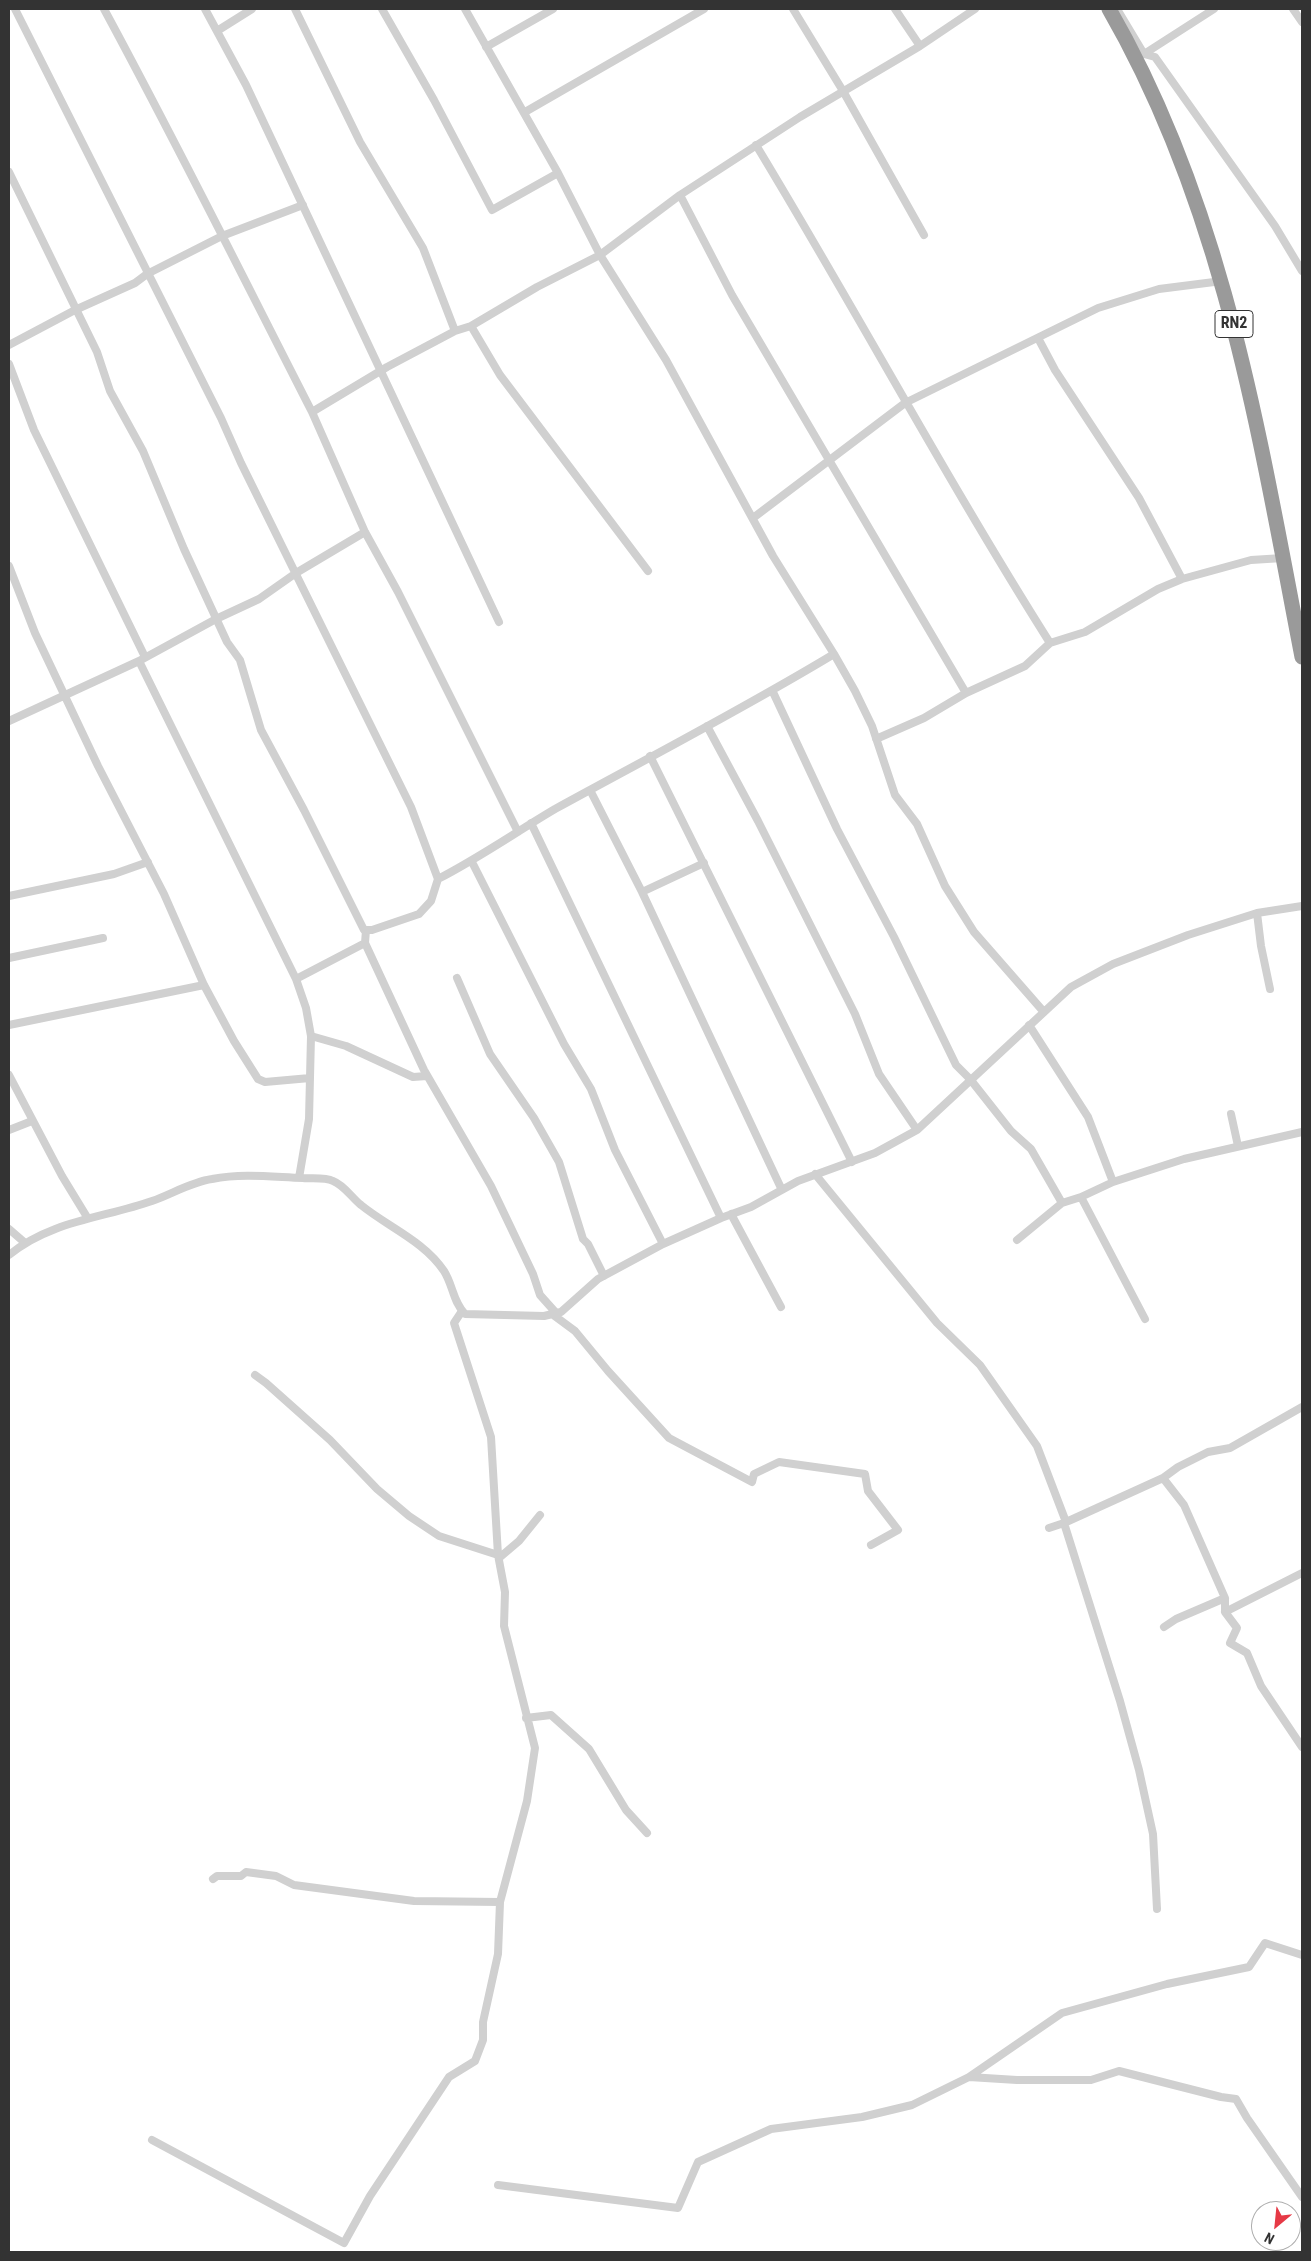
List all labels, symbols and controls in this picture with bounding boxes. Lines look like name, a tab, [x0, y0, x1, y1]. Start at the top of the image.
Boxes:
road number: RN2	[1215, 310, 1253, 338]
north arrow	[1251, 2201, 1301, 2251]
text: N	[1262, 2229, 1277, 2247]

